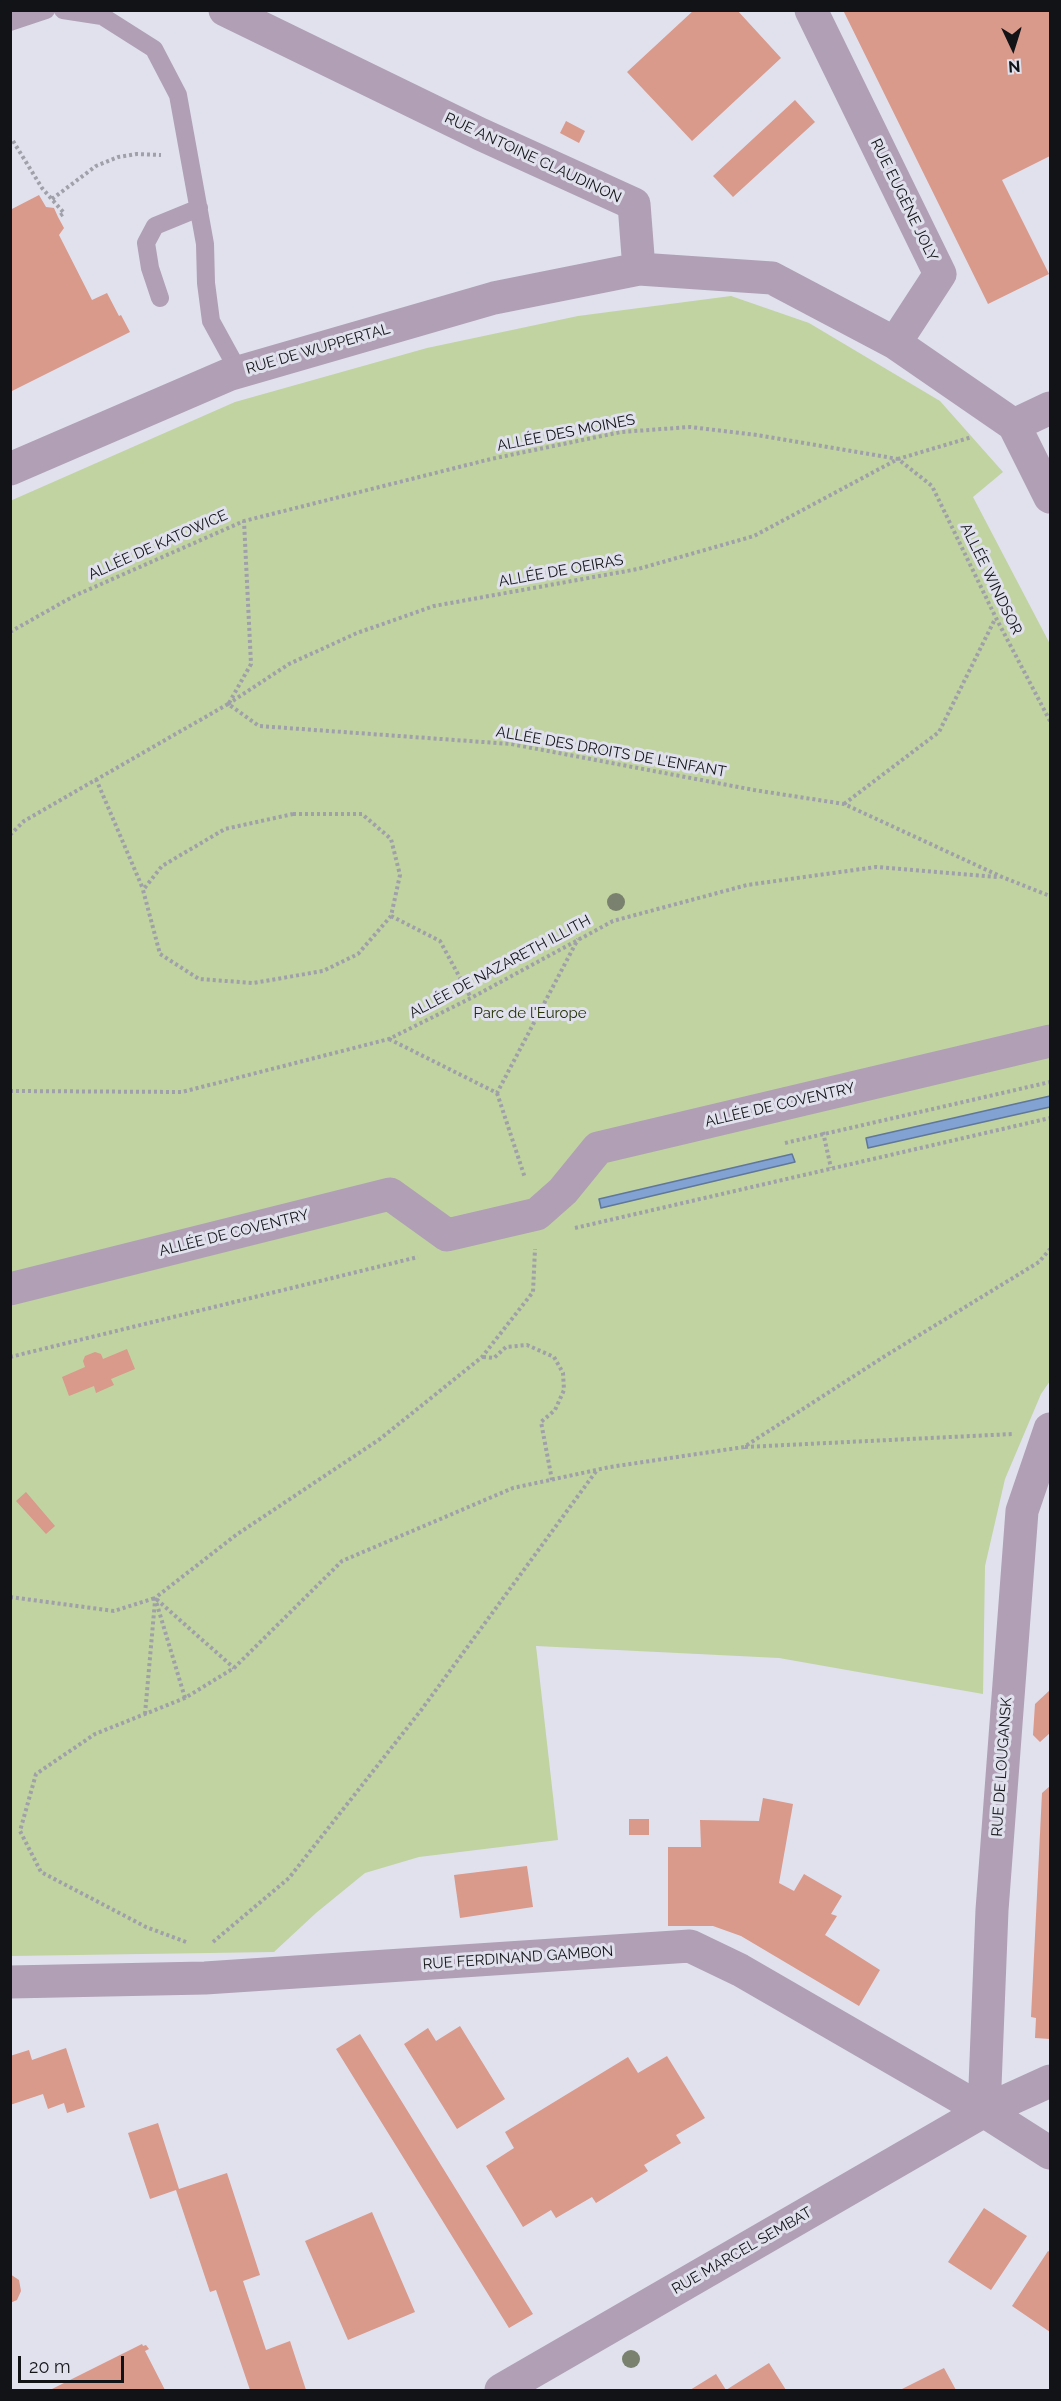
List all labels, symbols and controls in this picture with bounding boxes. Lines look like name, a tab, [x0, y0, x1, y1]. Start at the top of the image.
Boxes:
north arrow	[983, 18, 1043, 78]
text: N	[1008, 57, 1021, 76]
street label: RUE ANTOINE CLAUDINON	[442, 109, 624, 207]
street label: RUE EUGÈNE JOLY	[866, 136, 942, 264]
street label: RUE DE WUPPERTAL	[244, 320, 392, 378]
street label: ALLÉE DES MOINES	[495, 411, 637, 455]
street label: ALLÉE DE KATOWICE	[86, 506, 230, 584]
street label: ALLÉE WINDSOR	[956, 520, 1026, 638]
street label: ALLÉE DE OEIRAS	[497, 551, 625, 591]
street label: ALLÉE DES DROITS DE L'ENFANT	[494, 723, 728, 781]
street label: ALLÉE DE NAZARETH ILLITH	[406, 911, 594, 1023]
park label: Parc de l'Europe	[473, 1004, 587, 1022]
street label: ALLÉE DE COVENTRY	[703, 1079, 857, 1131]
street label: ALLÉE DE COVENTRY	[157, 1206, 311, 1260]
street label: RUE DE LOUGANSK	[988, 1697, 1016, 1837]
street label: RUE FERDINAND GAMBON	[422, 1942, 614, 1974]
street label: RUE MARCEL SEMBAT	[669, 2204, 815, 2298]
scale bar	[21, 2344, 128, 2382]
text: 20 m	[29, 2356, 71, 2377]

